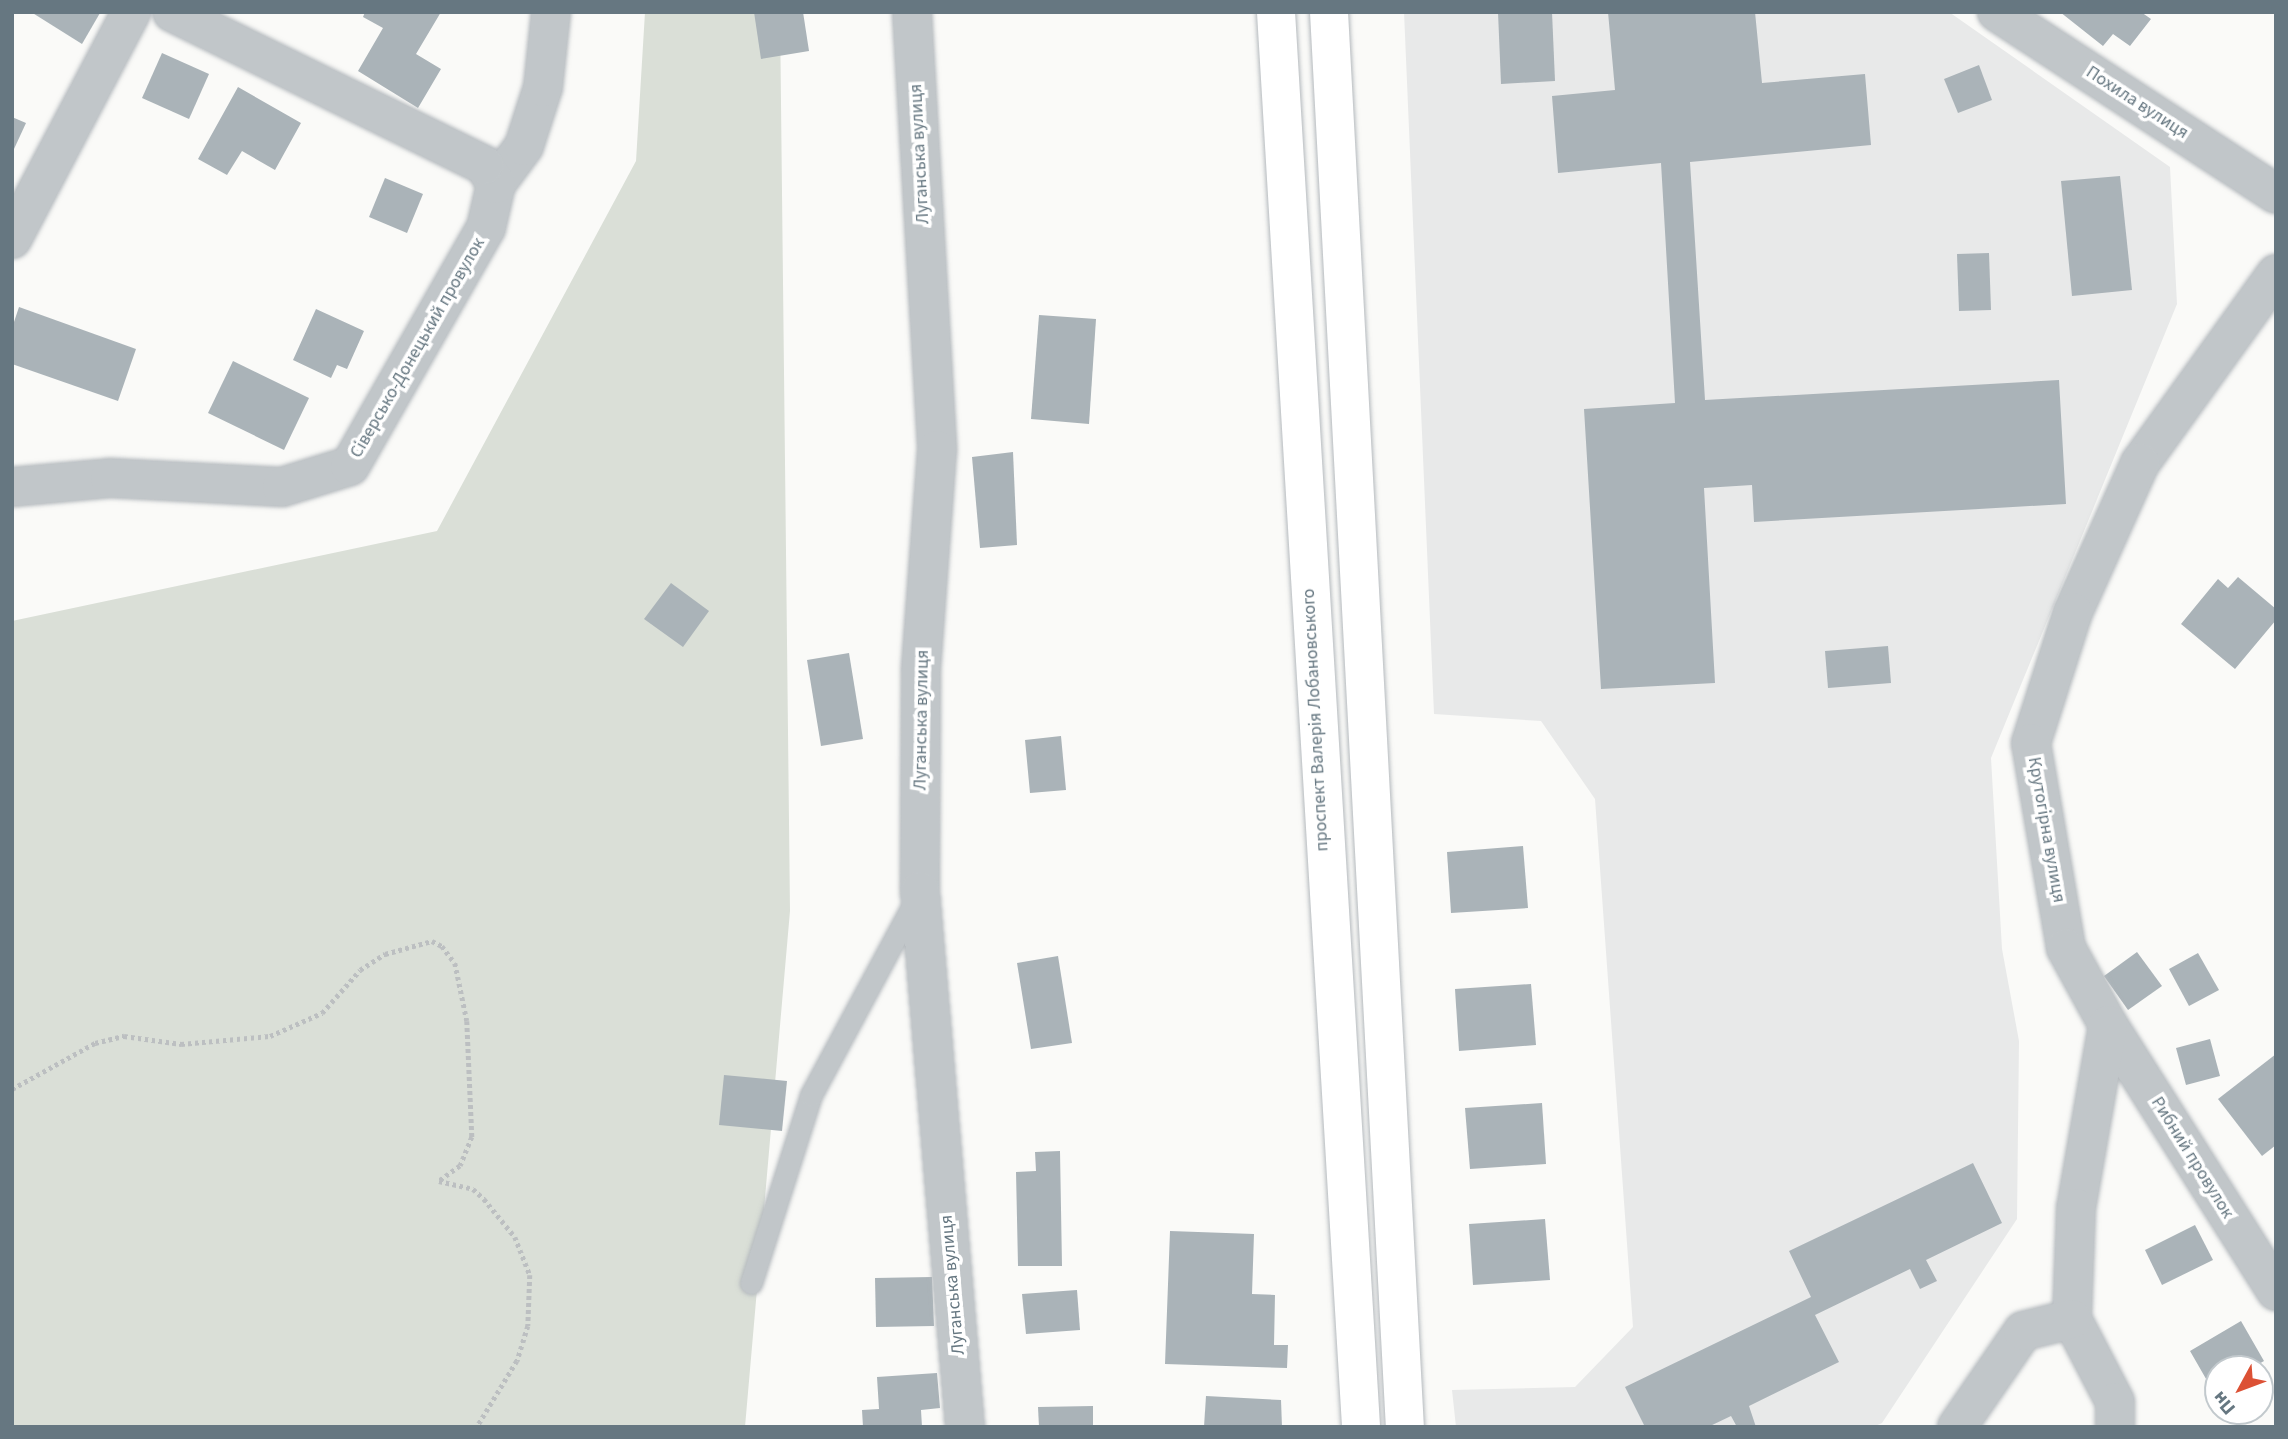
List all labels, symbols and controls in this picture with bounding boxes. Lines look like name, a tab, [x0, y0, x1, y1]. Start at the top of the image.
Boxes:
street label: Похила вулиця	[2082, 62, 2192, 144]
street label: Луганська вулиця	[906, 83, 934, 225]
street label: Сіверсько-Донецький провулок	[346, 234, 490, 462]
street label: проспект Валерія Лобановського	[1298, 588, 1334, 852]
street label: Луганська вулиця	[910, 650, 934, 790]
street label: Крутогірна вулиця	[2023, 755, 2069, 905]
street label: Рибний провулок	[2146, 1093, 2238, 1223]
street label: Луганська вулиця	[936, 1214, 970, 1356]
north arrow	[2204, 1355, 2274, 1425]
text: Пн	[2206, 1385, 2242, 1421]

